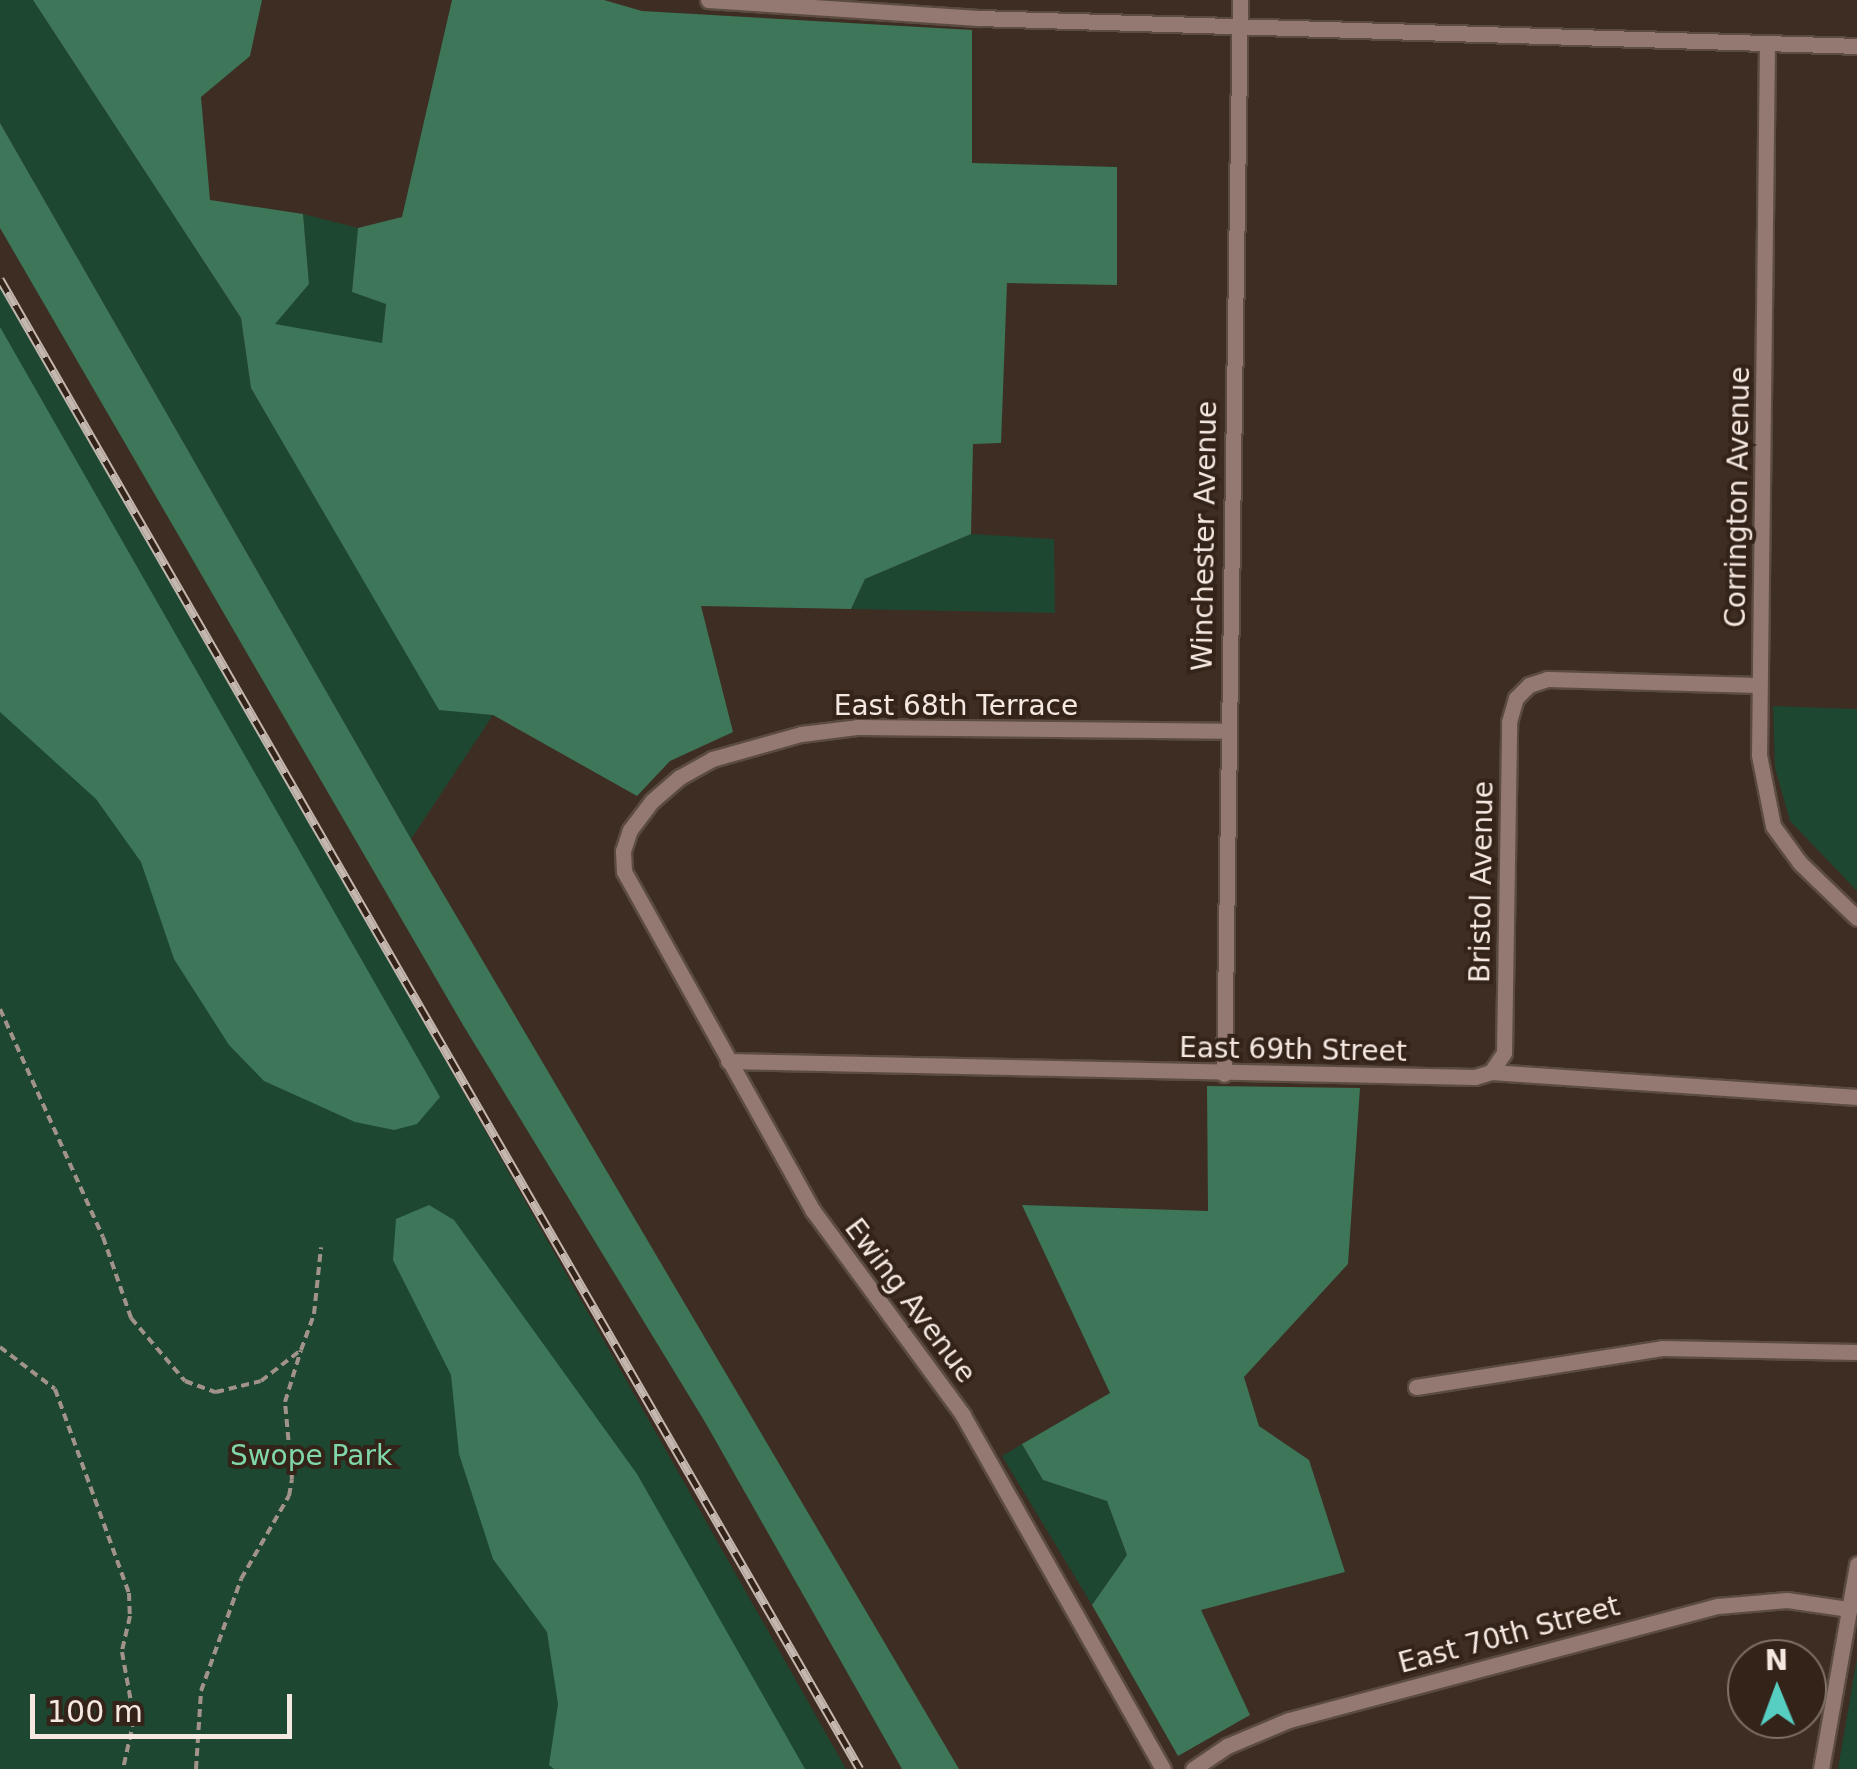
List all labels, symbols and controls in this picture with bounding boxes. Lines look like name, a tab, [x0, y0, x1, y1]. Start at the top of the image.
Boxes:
street label: Corrington Avenue	[1719, 366, 1757, 628]
street label: Winchester Avenue	[1186, 401, 1224, 671]
street label: East 68th Terrace	[834, 689, 1078, 723]
street label: Bristol Avenue	[1463, 781, 1501, 983]
street label: East 69th Street	[1179, 1031, 1407, 1069]
street label: Ewing Avenue	[837, 1212, 983, 1390]
park label: Swope Park	[230, 1439, 392, 1473]
street label: East 70th Street	[1395, 1589, 1623, 1681]
north arrow	[1727, 1639, 1827, 1739]
text: N	[1764, 1644, 1789, 1677]
scale bar	[35, 1674, 298, 1736]
text: 100 m	[47, 1694, 143, 1729]

